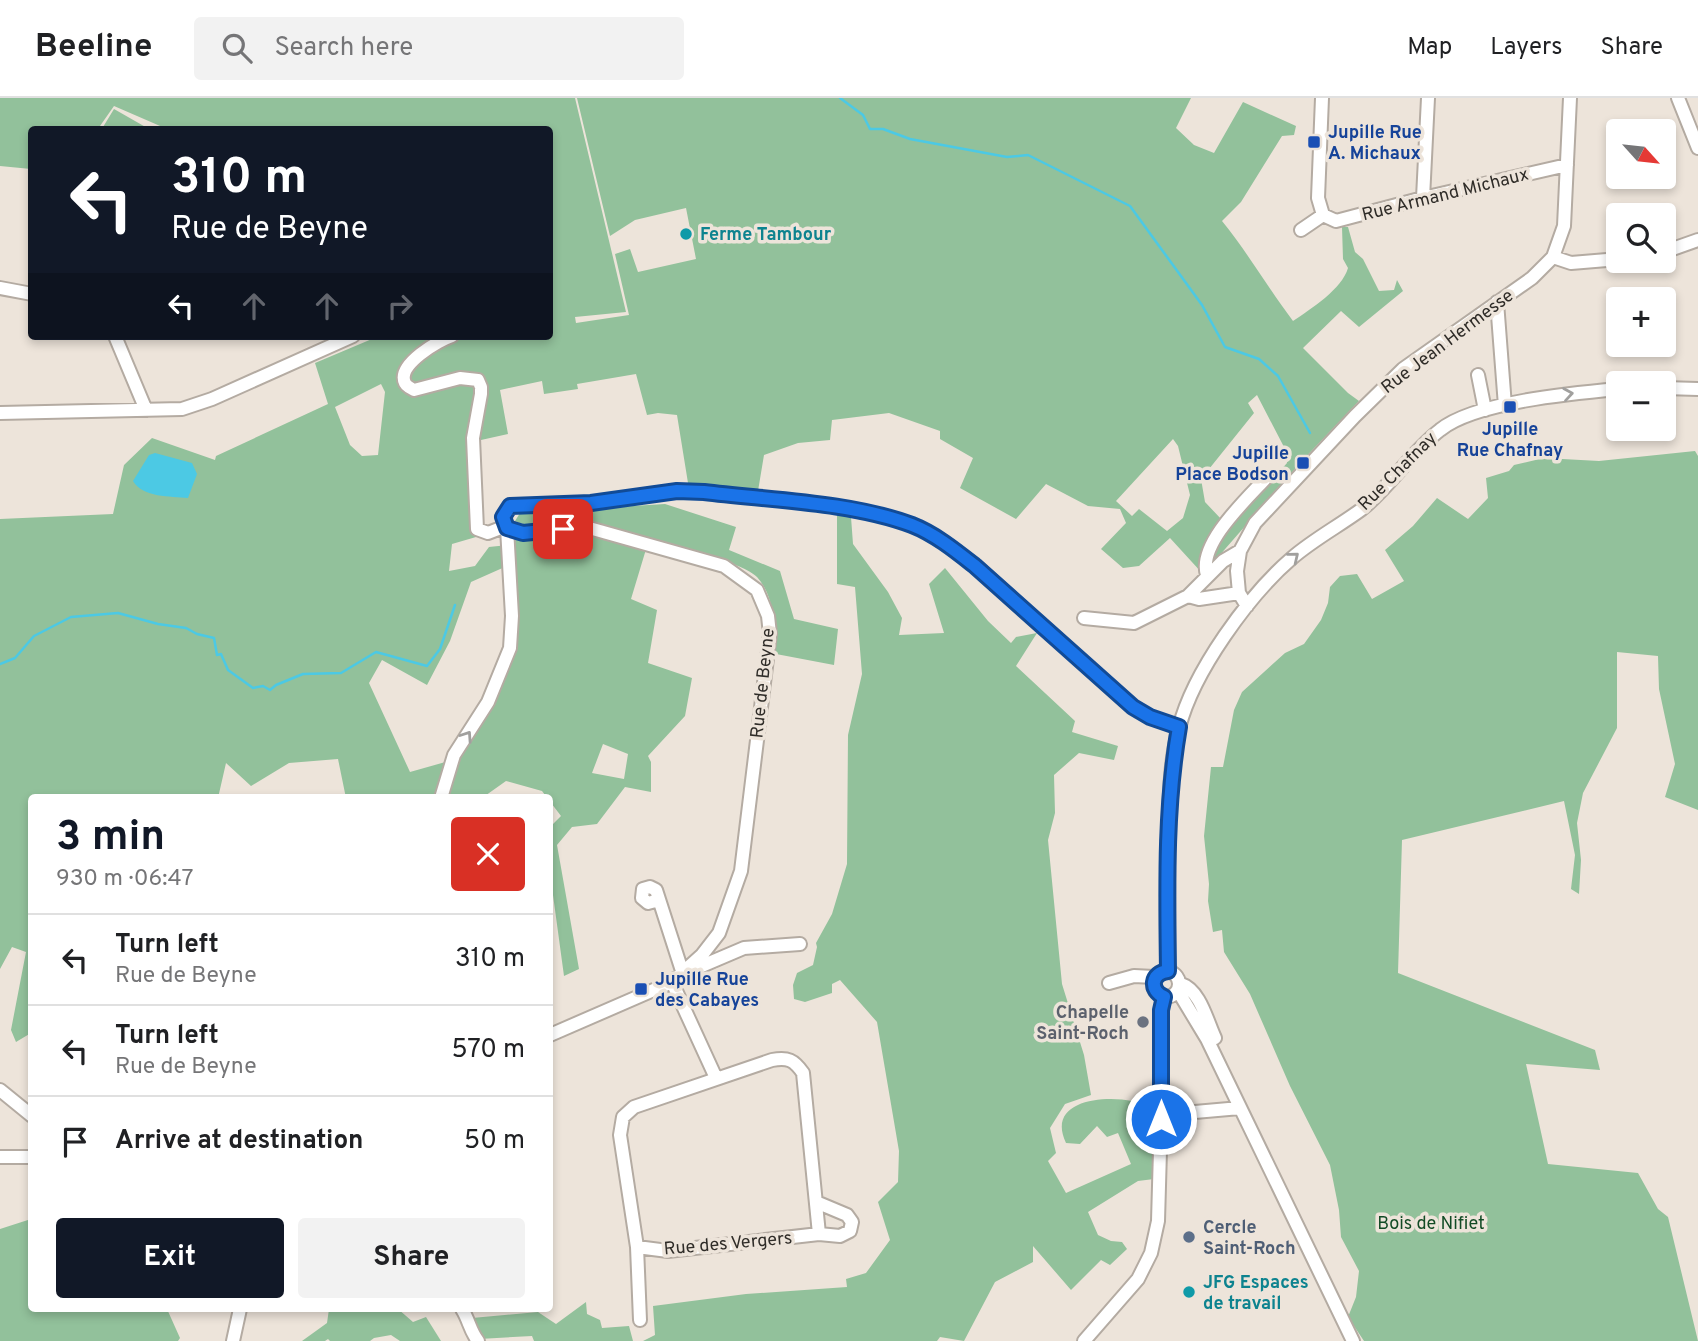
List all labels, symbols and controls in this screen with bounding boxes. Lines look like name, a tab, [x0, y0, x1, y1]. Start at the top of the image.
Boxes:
search box	[194, 17, 684, 80]
text: Beeline	[35, 27, 152, 69]
icon: search	[218, 29, 256, 67]
text: Search here	[274, 32, 413, 65]
text: Map	[1407, 33, 1452, 63]
text: Layers	[1490, 33, 1562, 63]
text: Share	[1600, 33, 1663, 63]
north arrow	[1606, 119, 1676, 189]
map controls	[1606, 119, 1676, 441]
place label: Jupille Rue A. Michaux	[1328, 122, 1422, 166]
marker: Jupille Rue A. Michaux	[1306, 134, 1322, 150]
text: 310 m	[171, 149, 307, 211]
icon: left	[56, 154, 147, 245]
street label: Rue Armand Michaux	[1360, 164, 1531, 227]
button: search	[1606, 203, 1676, 273]
text: Rue de Beyne	[171, 210, 368, 250]
place label: Ferme Tambour	[700, 224, 832, 247]
marker: Ferme Tambour	[678, 226, 694, 242]
street label: Rue Jean Hermesse	[1377, 285, 1519, 400]
icon: left	[162, 287, 200, 325]
icon: ahead	[235, 287, 273, 325]
icon: ahead	[308, 287, 346, 325]
icon: right	[381, 287, 419, 325]
button: +	[1606, 287, 1676, 357]
button: −	[1606, 371, 1676, 441]
one-way arrow	[1562, 387, 1574, 402]
marker: Jupille Rue Chafnay	[1502, 399, 1518, 415]
place label: Jupille Rue Chafnay	[1457, 419, 1563, 463]
street label: Rue Chafnay	[1354, 428, 1442, 516]
place label: Jupille Place Bodson	[1175, 443, 1289, 487]
marker: Jupille Place Bodson	[1295, 455, 1311, 471]
pin	[533, 499, 593, 559]
icon: arrive	[544, 510, 582, 548]
one-way arrow	[1286, 553, 1299, 565]
street label: Rue de Beyne	[746, 627, 781, 739]
one-way arrow	[459, 731, 471, 744]
text: 3 min	[56, 812, 165, 865]
button: close	[451, 817, 525, 891]
text: 930 m · 06:47	[56, 865, 194, 894]
text: Turn left	[115, 929, 219, 962]
icon: left	[56, 941, 94, 979]
text: 310 m	[455, 943, 525, 976]
text: Rue de Beyne	[115, 962, 257, 991]
place label: Jupille Rue des Cabayes	[655, 969, 759, 1013]
marker: Jupille Rue des Cabayes	[633, 981, 649, 997]
place label: Chapelle Saint-Roch	[1036, 1002, 1129, 1046]
marker: Chapelle Saint-Roch	[1135, 1014, 1151, 1030]
text: Turn left	[115, 1020, 219, 1053]
icon: left	[56, 1032, 94, 1070]
text: 570 m	[451, 1034, 525, 1067]
text: Rue de Beyne	[115, 1053, 257, 1082]
position arrow	[1124, 1082, 1198, 1156]
icon: arrive	[56, 1123, 94, 1161]
text: Arrive at destination	[115, 1125, 363, 1158]
text: 50 m	[464, 1125, 525, 1158]
park label: Bois de Nifiet	[1377, 1213, 1485, 1236]
place label: Cercle Saint-Roch	[1203, 1217, 1296, 1261]
button: Exit	[56, 1218, 284, 1298]
button: Share	[298, 1218, 525, 1298]
street label: Rue des Vergers	[663, 1227, 793, 1262]
marker: Cercle Saint-Roch	[1181, 1229, 1197, 1245]
place label: JFG Espaces de travail	[1203, 1272, 1309, 1316]
marker: JFG Espaces de travail	[1181, 1284, 1197, 1300]

